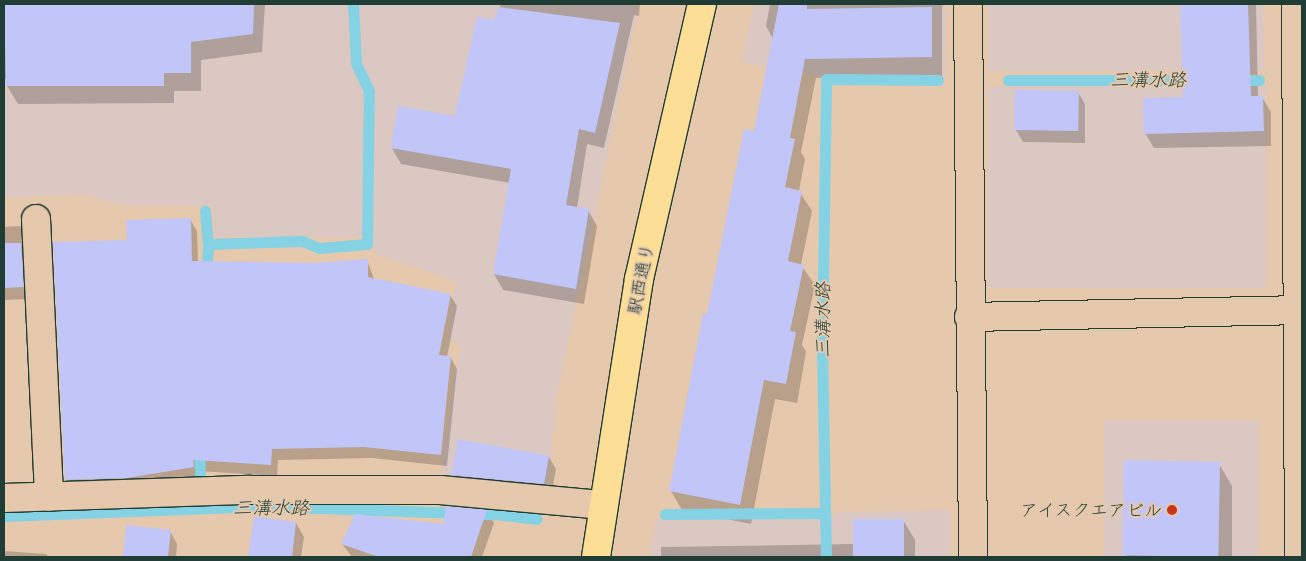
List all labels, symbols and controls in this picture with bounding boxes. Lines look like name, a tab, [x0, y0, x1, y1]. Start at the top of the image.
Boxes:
water label: 三溝水路	[1110, 69, 1186, 91]
street label: 駅西通り	[624, 242, 658, 316]
water label: 三溝水路	[812, 282, 834, 358]
water label: 三溝水路	[233, 497, 309, 519]
place label: アイスクエアビル	[1018, 499, 1162, 521]
marker: アイスクエアビル	[1166, 504, 1178, 516]

